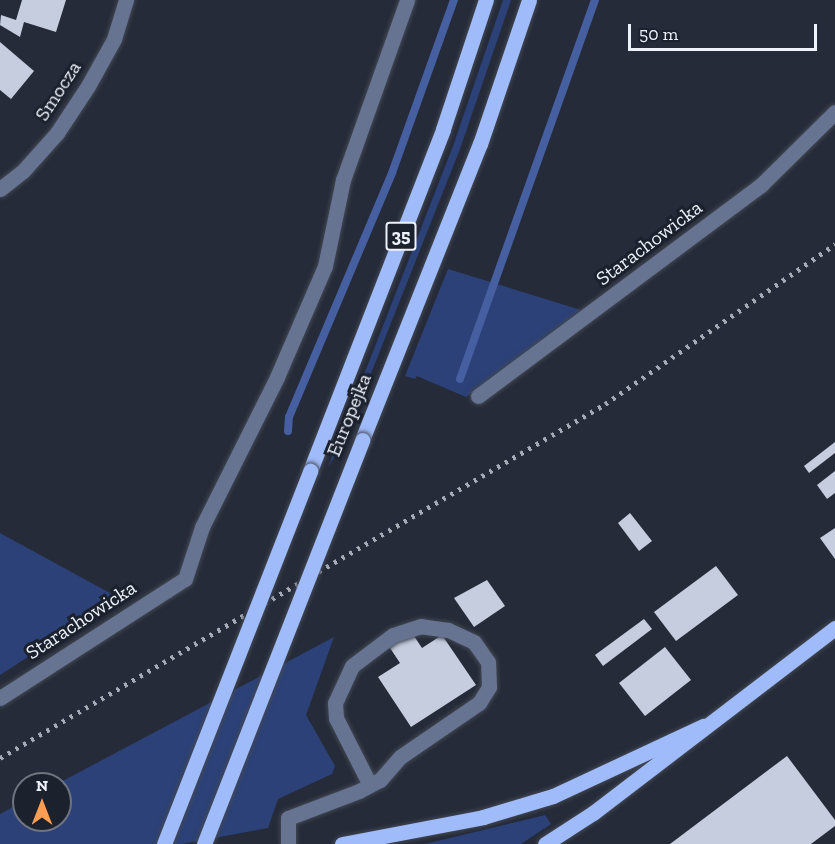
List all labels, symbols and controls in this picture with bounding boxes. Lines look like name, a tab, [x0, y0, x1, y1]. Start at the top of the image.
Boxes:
scale bar	[631, 12, 820, 50]
text: 50 m	[639, 23, 678, 45]
street label: Smocza	[30, 57, 86, 125]
street label: Starachowicka	[591, 195, 707, 291]
road number: 35	[384, 221, 418, 251]
street label: Europejka	[322, 370, 376, 460]
street label: Starachowicka	[21, 575, 141, 665]
north arrow	[12, 772, 72, 832]
text: N	[36, 776, 48, 795]

